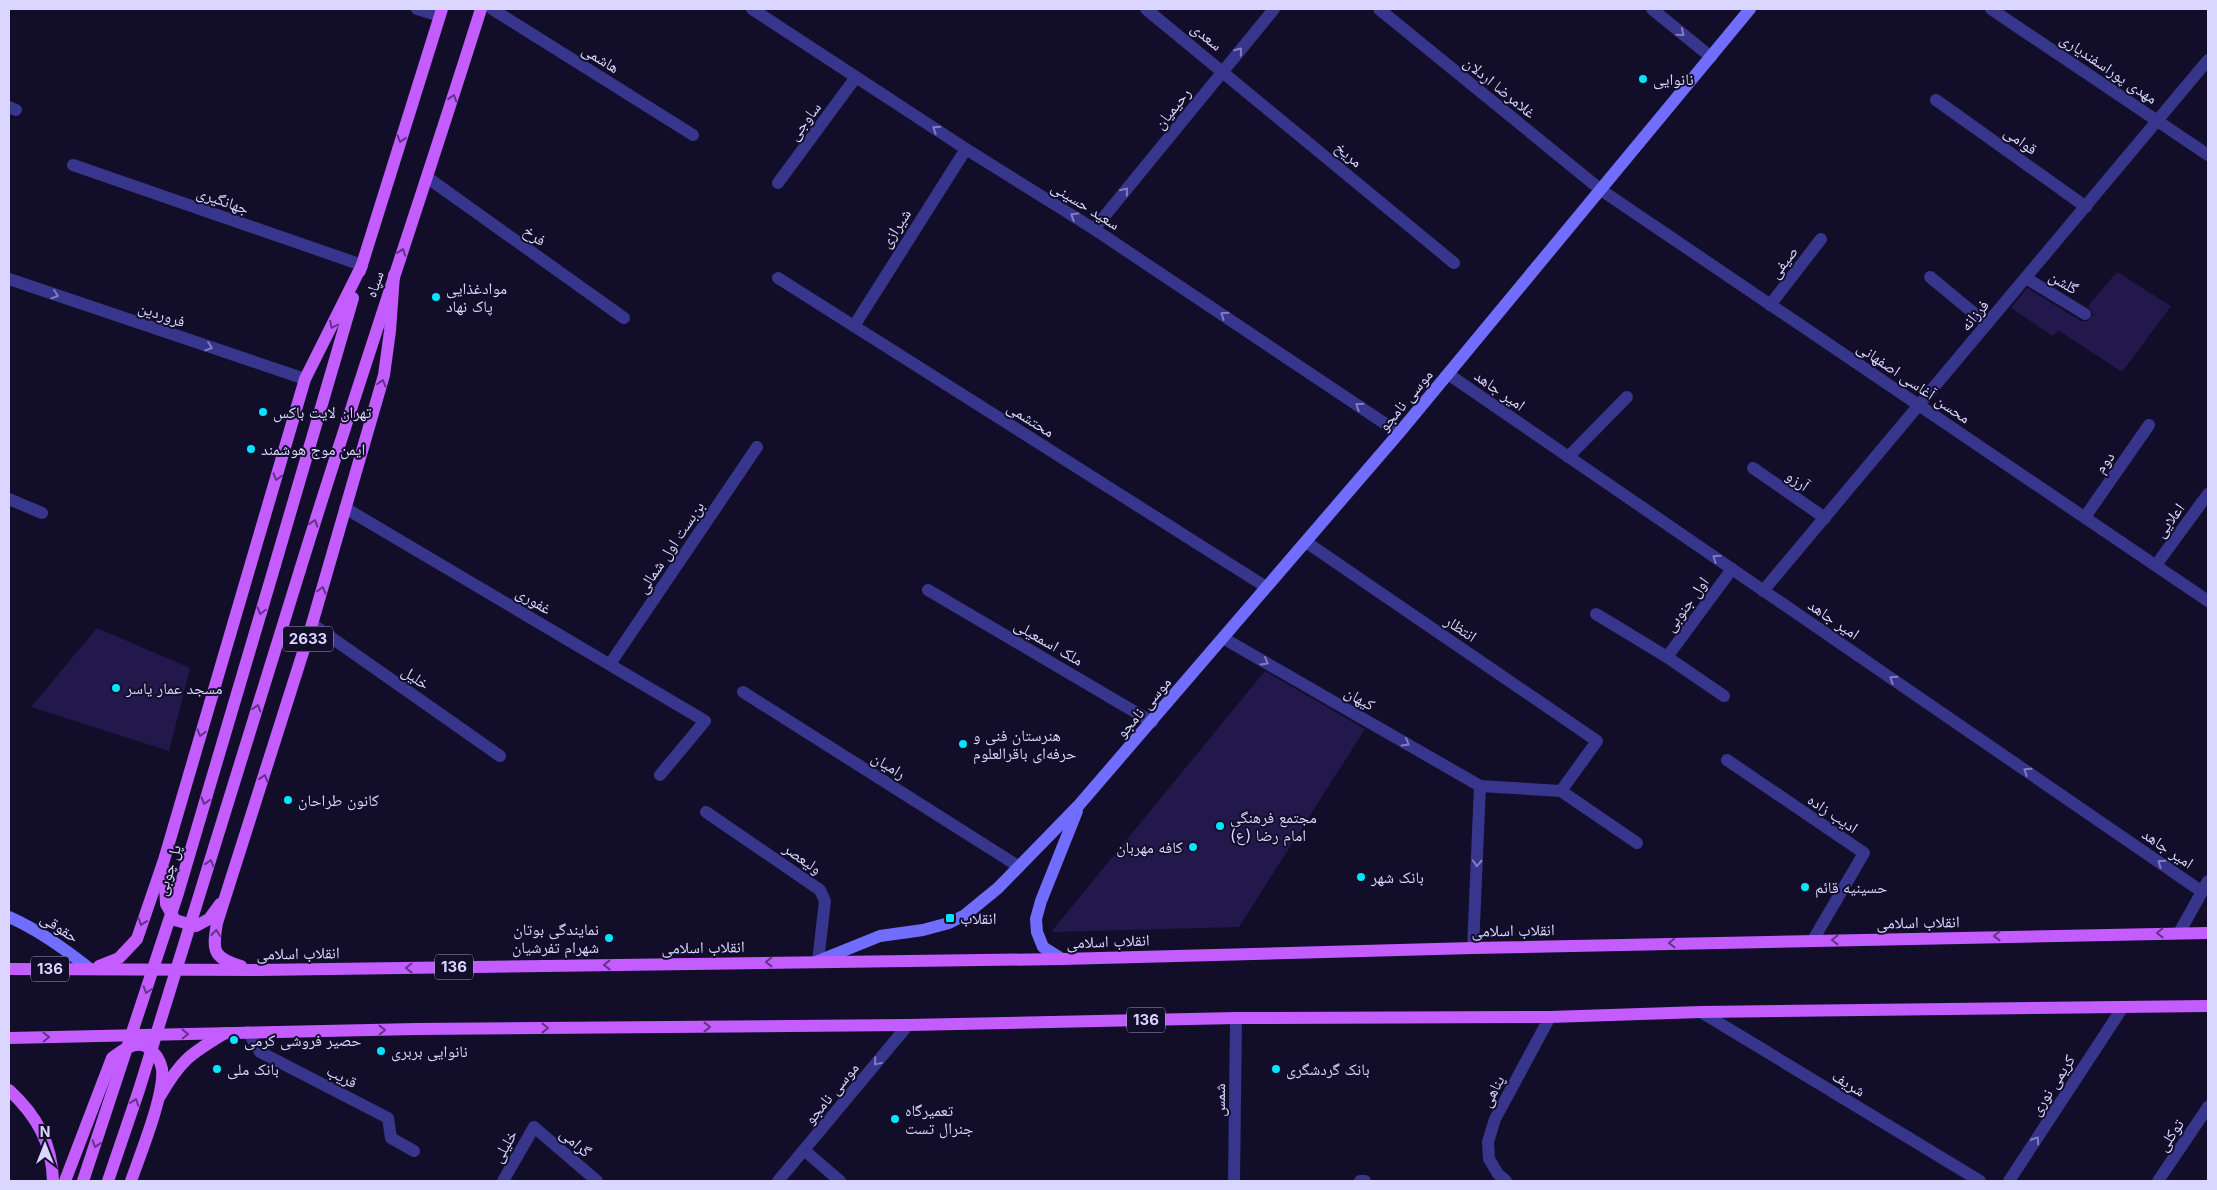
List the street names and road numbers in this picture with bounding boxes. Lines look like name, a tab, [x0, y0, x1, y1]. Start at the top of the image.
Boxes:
street label: سعدی	[1187, 17, 1227, 55]
street label: مهدی پوراسفندیاری	[2056, 28, 2161, 109]
street label: هاشمی	[578, 39, 623, 78]
street label: غلامرضا اردلان	[1459, 52, 1540, 123]
street label: رحیمیان	[1149, 83, 1196, 134]
street label: ساوجی	[783, 98, 826, 145]
street label: قوامی	[2000, 121, 2042, 160]
street label: مریخ	[1330, 137, 1367, 172]
street label: سعید حسینی	[1047, 176, 1124, 235]
street label: جهانگیری	[194, 182, 252, 219]
street label: شیرازی	[875, 205, 916, 252]
street label: فرخ	[519, 220, 550, 251]
street label: صیفی	[1764, 242, 1803, 283]
street label: گلشن	[2045, 266, 2083, 299]
street label: سپاه	[360, 268, 388, 300]
street label: فرزانه	[1955, 295, 1993, 335]
street label: فروردین	[136, 297, 188, 332]
street label: محسن آغاسی اصفهانی	[1853, 337, 1975, 428]
street label: موسی نامجو	[1373, 365, 1437, 436]
street label: امیر جاهد	[1471, 365, 1529, 415]
street label: محتشمی	[1003, 397, 1058, 442]
street label: دوم	[2090, 447, 2119, 477]
street label: آرزو	[1783, 465, 1814, 496]
street label: بن‌بست اول شمالی	[632, 497, 709, 598]
street label: اعلایی	[2150, 499, 2189, 542]
street label: اول جنوبی	[1659, 573, 1713, 636]
street label: غفوری	[512, 582, 555, 619]
street label: امیر جاهد	[1804, 595, 1864, 643]
street label: انتظار	[1440, 610, 1481, 646]
street label: ملک اسمعیلی	[1010, 614, 1087, 671]
road number: 2633	[283, 626, 333, 652]
street label: خلیل	[398, 660, 434, 694]
street label: موسی نامجو	[1111, 672, 1176, 742]
street label: کیهان	[1341, 681, 1379, 716]
street label: رامیان	[868, 747, 910, 784]
street label: ادیب زاده	[1804, 789, 1862, 837]
street label: امیر جاهد	[2138, 824, 2198, 872]
street label: ولیعصر	[779, 837, 826, 878]
street label: پل چوبی	[151, 842, 186, 898]
street label: حقوقی	[37, 907, 83, 948]
street label: انقلاب اسلامی	[1876, 911, 1960, 934]
street label: انقلاب اسلامی	[1471, 919, 1555, 942]
street label: انقلاب اسلامی	[1066, 930, 1150, 953]
street label: انقلاب اسلامی	[661, 936, 745, 959]
street label: انقلاب اسلامی	[256, 942, 340, 965]
road number: 136	[435, 954, 473, 980]
road number: 136	[31, 956, 69, 982]
road number: 136	[1127, 1008, 1165, 1032]
street label: کریمی نوری	[2025, 1050, 2080, 1120]
street label: موسی نامجو	[799, 1058, 863, 1129]
street label: قریب	[323, 1060, 361, 1092]
street label: شریف	[1829, 1065, 1869, 1101]
street label: پناهی	[1475, 1071, 1510, 1111]
street label: شمس	[1209, 1083, 1230, 1117]
street label: توکلی	[2152, 1115, 2189, 1155]
street label: گرامی	[555, 1123, 596, 1162]
street label: خلیلی	[487, 1126, 522, 1167]

